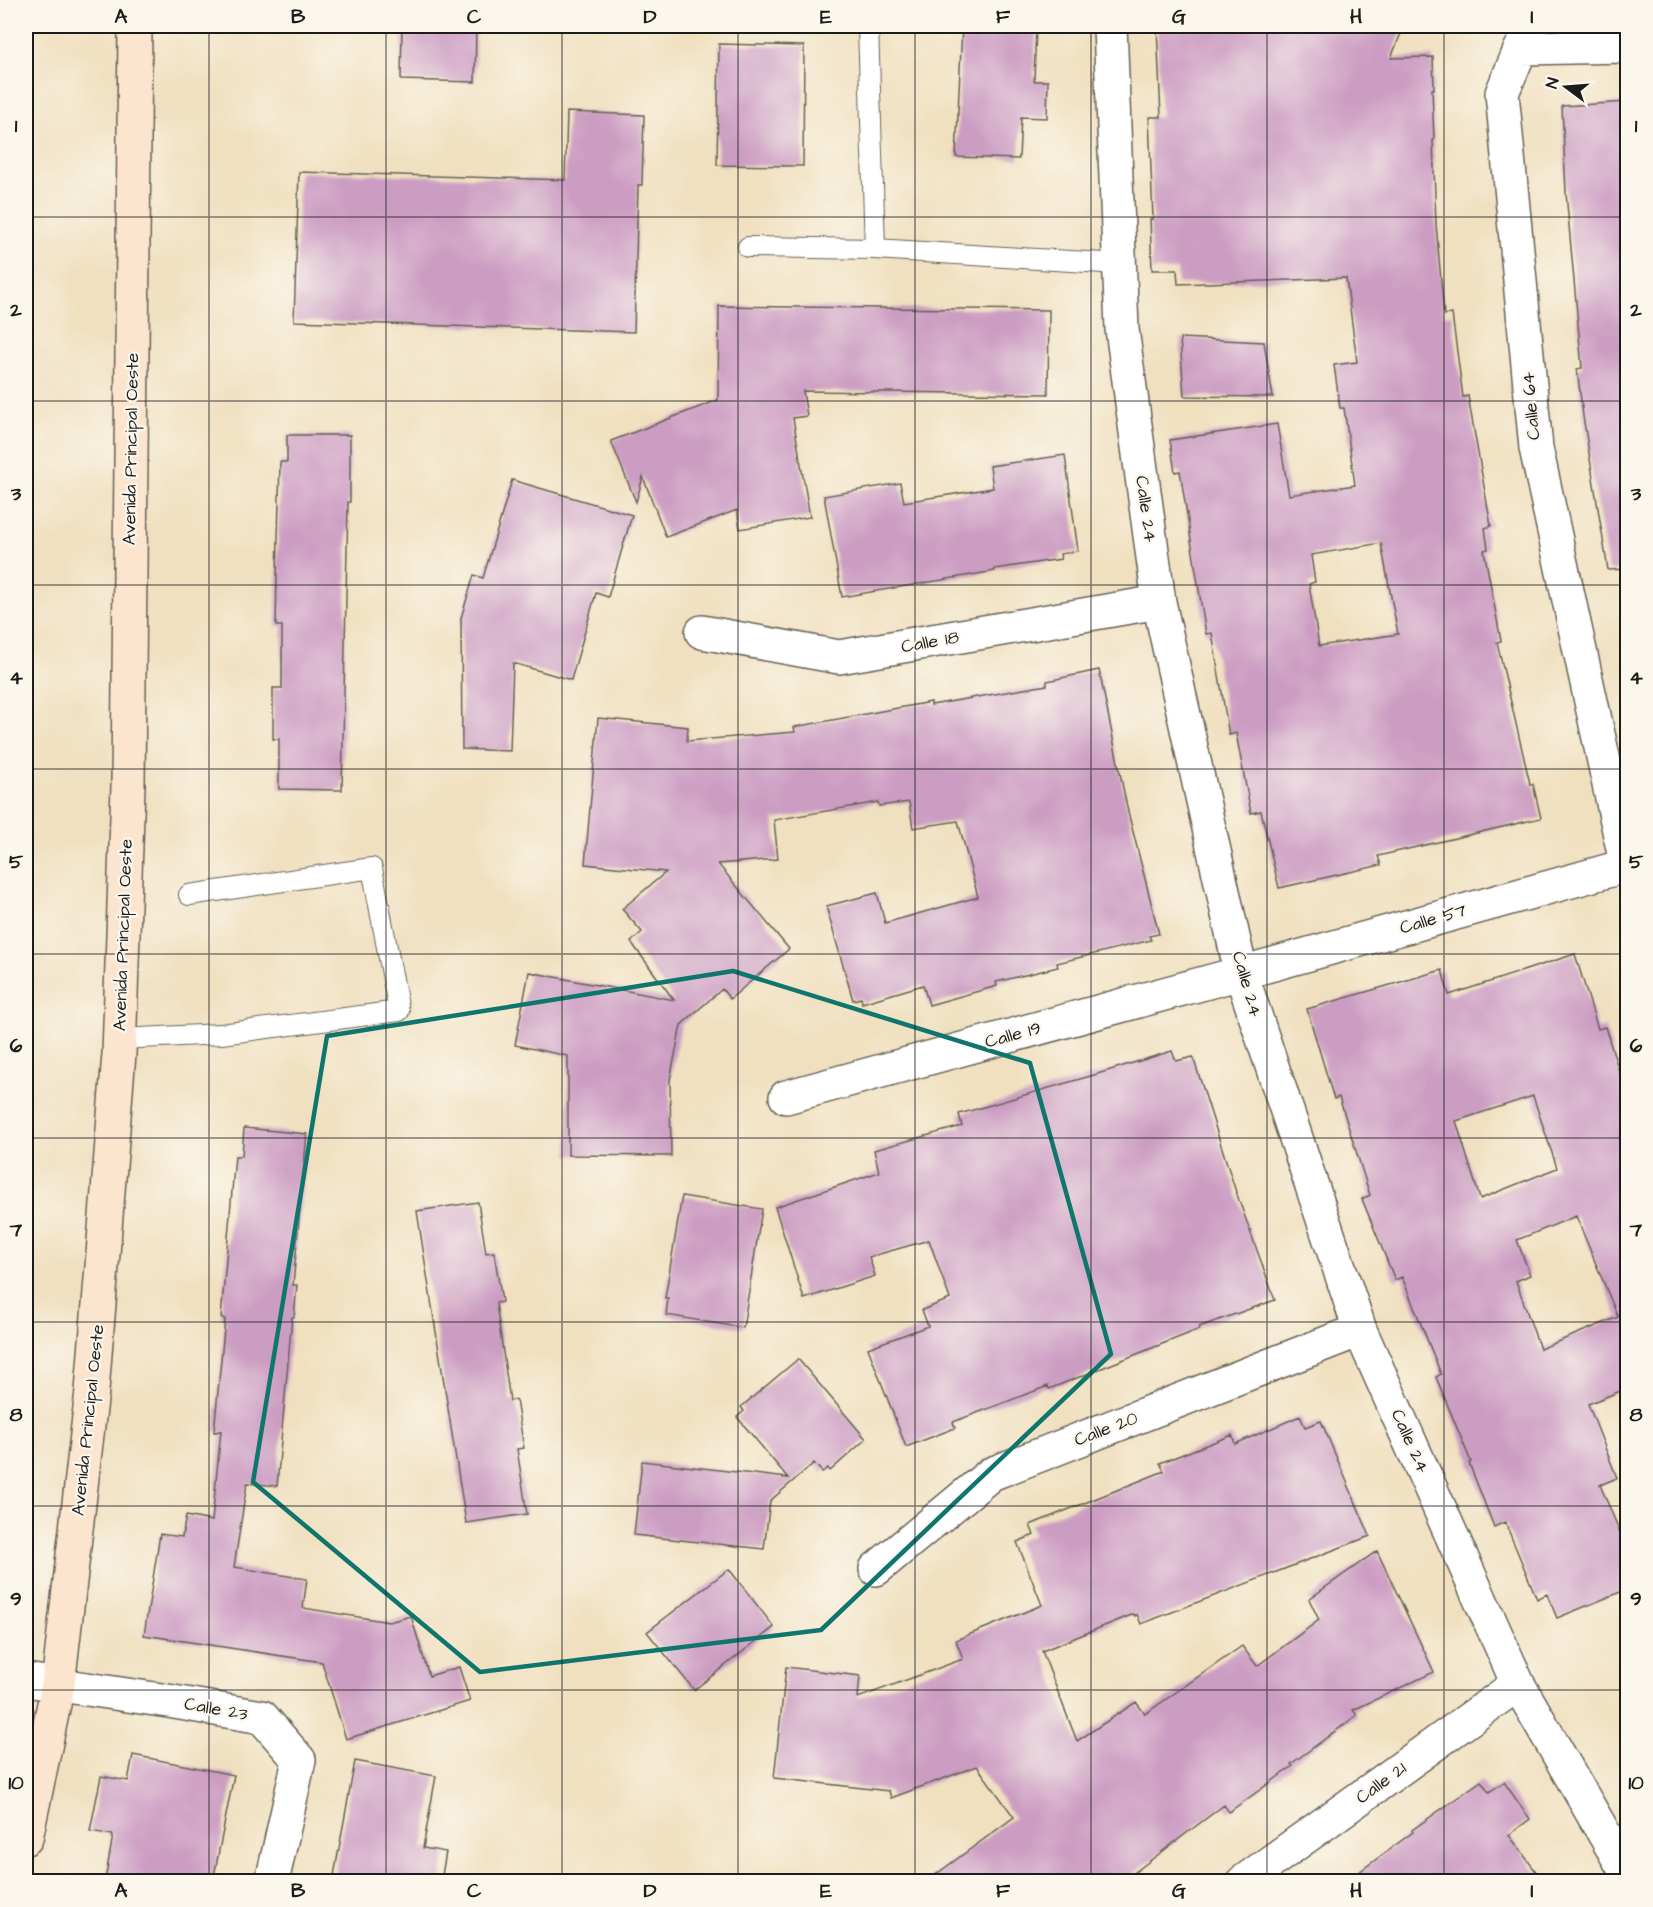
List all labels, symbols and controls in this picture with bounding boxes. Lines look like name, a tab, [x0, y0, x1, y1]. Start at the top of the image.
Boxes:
text: A	[115, 3, 128, 31]
text: B	[291, 3, 306, 31]
text: C	[467, 3, 482, 31]
text: D	[644, 3, 657, 31]
text: E	[820, 3, 832, 31]
text: F	[996, 3, 1011, 31]
text: G	[1172, 3, 1186, 31]
text: H	[1350, 3, 1362, 31]
text: I	[1530, 3, 1534, 31]
north arrow	[1536, 57, 1596, 117]
text: N	[1541, 75, 1564, 91]
text: 1	[15, 112, 18, 140]
text: 1	[1635, 112, 1638, 140]
text: 2	[9, 296, 22, 324]
text: 2	[1629, 296, 1642, 324]
street label: Avenida Principal Oeste	[117, 352, 145, 545]
street label: Calle 64	[1516, 371, 1546, 441]
street label: Calle 24	[1129, 474, 1163, 544]
text: 3	[10, 480, 22, 508]
text: 3	[1630, 480, 1642, 508]
street label: Calle 18	[899, 625, 961, 659]
text: 4	[9, 664, 23, 692]
text: 4	[1629, 664, 1643, 692]
street label: Avenida Principal Oeste	[107, 838, 139, 1031]
text: 5	[9, 848, 24, 876]
text: 5	[1629, 848, 1644, 876]
street label: Calle 57	[1397, 898, 1469, 940]
street label: Calle 24	[1226, 948, 1268, 1020]
street label: Calle 19	[982, 1016, 1044, 1054]
text: 6	[10, 1032, 23, 1060]
text: 6	[1630, 1032, 1643, 1060]
text: 7	[9, 1216, 23, 1244]
text: 7	[1629, 1216, 1643, 1244]
street label: Avenida Principal Oeste	[66, 1323, 111, 1517]
text: 8	[10, 1401, 23, 1429]
text: 8	[1630, 1401, 1643, 1429]
street label: Calle 20	[1071, 1405, 1141, 1453]
street label: Calle 24	[1385, 1405, 1435, 1477]
text: 9	[10, 1585, 22, 1613]
text: 9	[1630, 1585, 1642, 1613]
street label: Calle 23	[182, 1691, 250, 1727]
street label: Calle 21	[1351, 1756, 1411, 1810]
text: 10	[8, 1769, 24, 1797]
text: 10	[1628, 1769, 1644, 1797]
text: A	[115, 1877, 128, 1905]
text: B	[291, 1877, 306, 1905]
text: C	[467, 1877, 482, 1905]
text: D	[644, 1877, 657, 1905]
text: E	[820, 1877, 832, 1905]
text: F	[996, 1877, 1011, 1905]
text: G	[1172, 1877, 1186, 1905]
text: H	[1350, 1877, 1362, 1905]
text: I	[1530, 1877, 1534, 1905]

